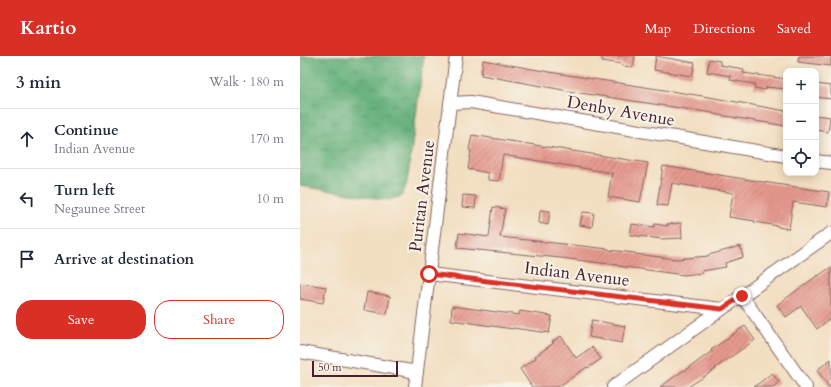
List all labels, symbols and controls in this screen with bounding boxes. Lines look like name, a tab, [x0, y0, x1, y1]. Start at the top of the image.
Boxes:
text: Kartio	[20, 15, 76, 41]
text: Map	[645, 19, 671, 38]
text: Directions	[693, 19, 755, 38]
text: Saved	[777, 19, 811, 38]
map controls	[783, 68, 819, 176]
button: +	[783, 68, 819, 104]
text: 3 min	[16, 71, 61, 94]
text: Walk · 180 m	[209, 73, 284, 91]
street label: Denby Avenue	[565, 90, 677, 132]
button: −	[783, 104, 819, 140]
text: Continue	[54, 120, 119, 140]
icon: ahead	[16, 128, 38, 150]
text: 170 m	[250, 130, 284, 148]
street label: Puritan Avenue	[404, 139, 440, 253]
text: Indian Avenue	[54, 140, 135, 158]
button: locate	[783, 140, 819, 176]
text: Turn left	[54, 180, 115, 200]
icon: left	[16, 188, 38, 210]
text: 10 m	[256, 190, 284, 208]
text: Negaunee Street	[54, 200, 145, 218]
icon: arrive	[16, 248, 38, 270]
text: Arrive at destination	[54, 249, 194, 269]
street label: Indian Avenue	[523, 256, 631, 292]
route start	[420, 265, 438, 283]
route end	[733, 287, 751, 305]
button: Save	[16, 300, 146, 339]
button: Share	[154, 300, 284, 339]
scale bar	[312, 359, 398, 378]
text: 50 m	[318, 360, 342, 375]

